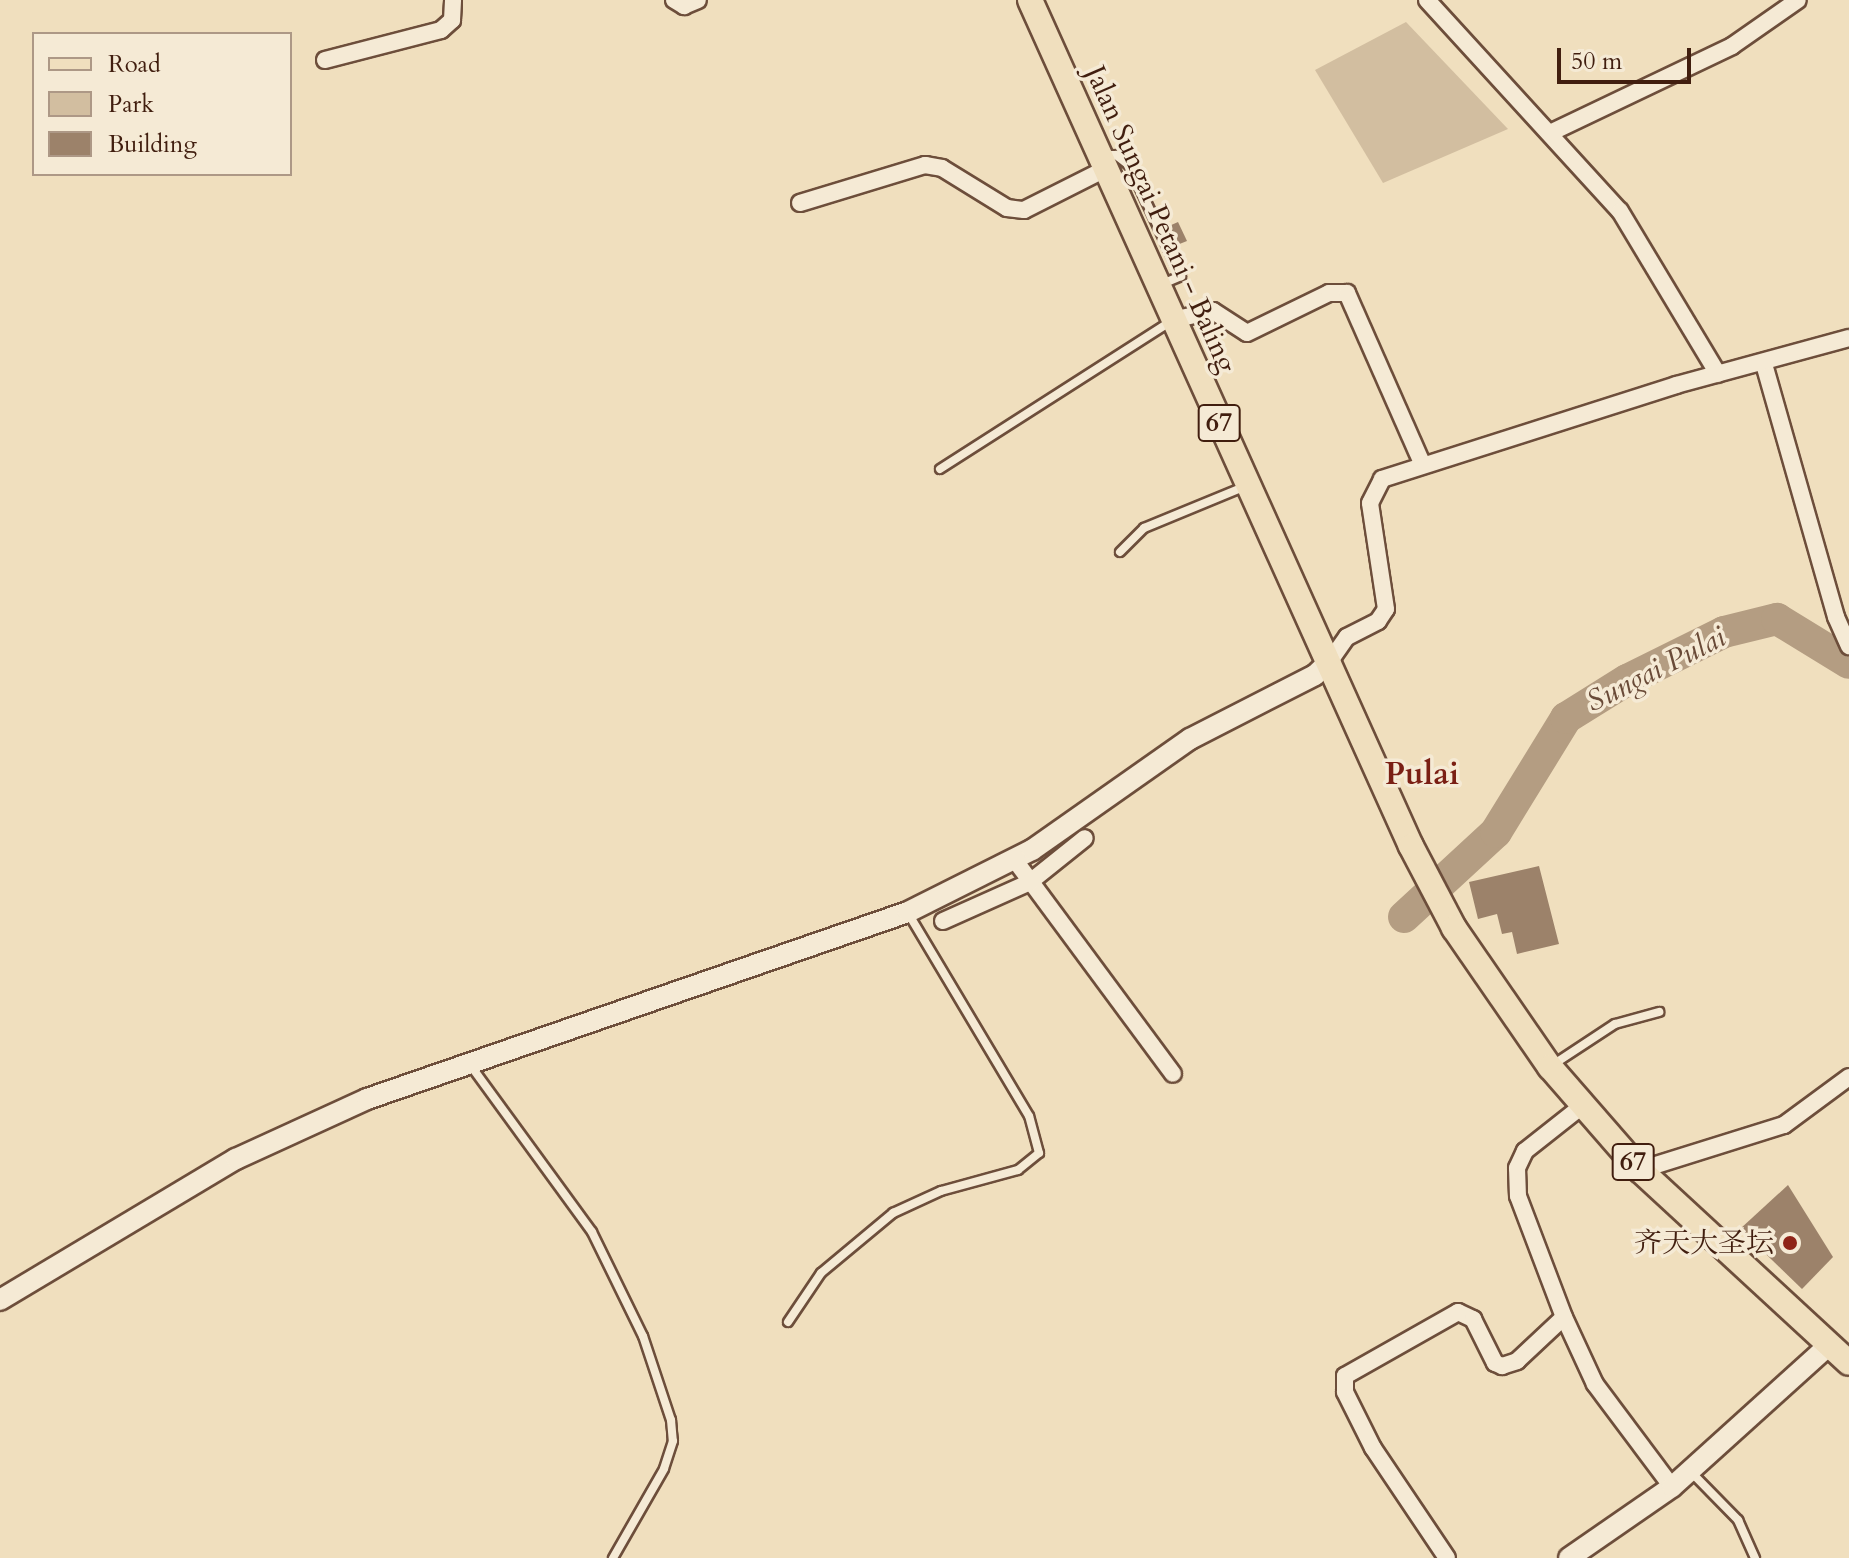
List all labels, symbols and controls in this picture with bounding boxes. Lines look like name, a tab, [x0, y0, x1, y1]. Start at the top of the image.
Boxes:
legend	[32, 32, 292, 176]
scale bar	[1561, 32, 1695, 82]
text: 50 m	[1571, 45, 1622, 78]
text: Road	[108, 48, 161, 81]
street label: Jalan Sungai Petani - Baling	[1078, 61, 1244, 377]
text: Park	[108, 88, 154, 121]
text: Building	[108, 128, 197, 161]
road number: 67	[1197, 401, 1241, 445]
water label: Sungai Pulai	[1580, 620, 1732, 720]
district label: Pulai	[1385, 755, 1459, 793]
road number: 67	[1611, 1140, 1655, 1184]
place label: 齐天大圣坛	[1634, 1226, 1774, 1260]
marker: 齐天大圣坛	[1781, 1234, 1799, 1252]

